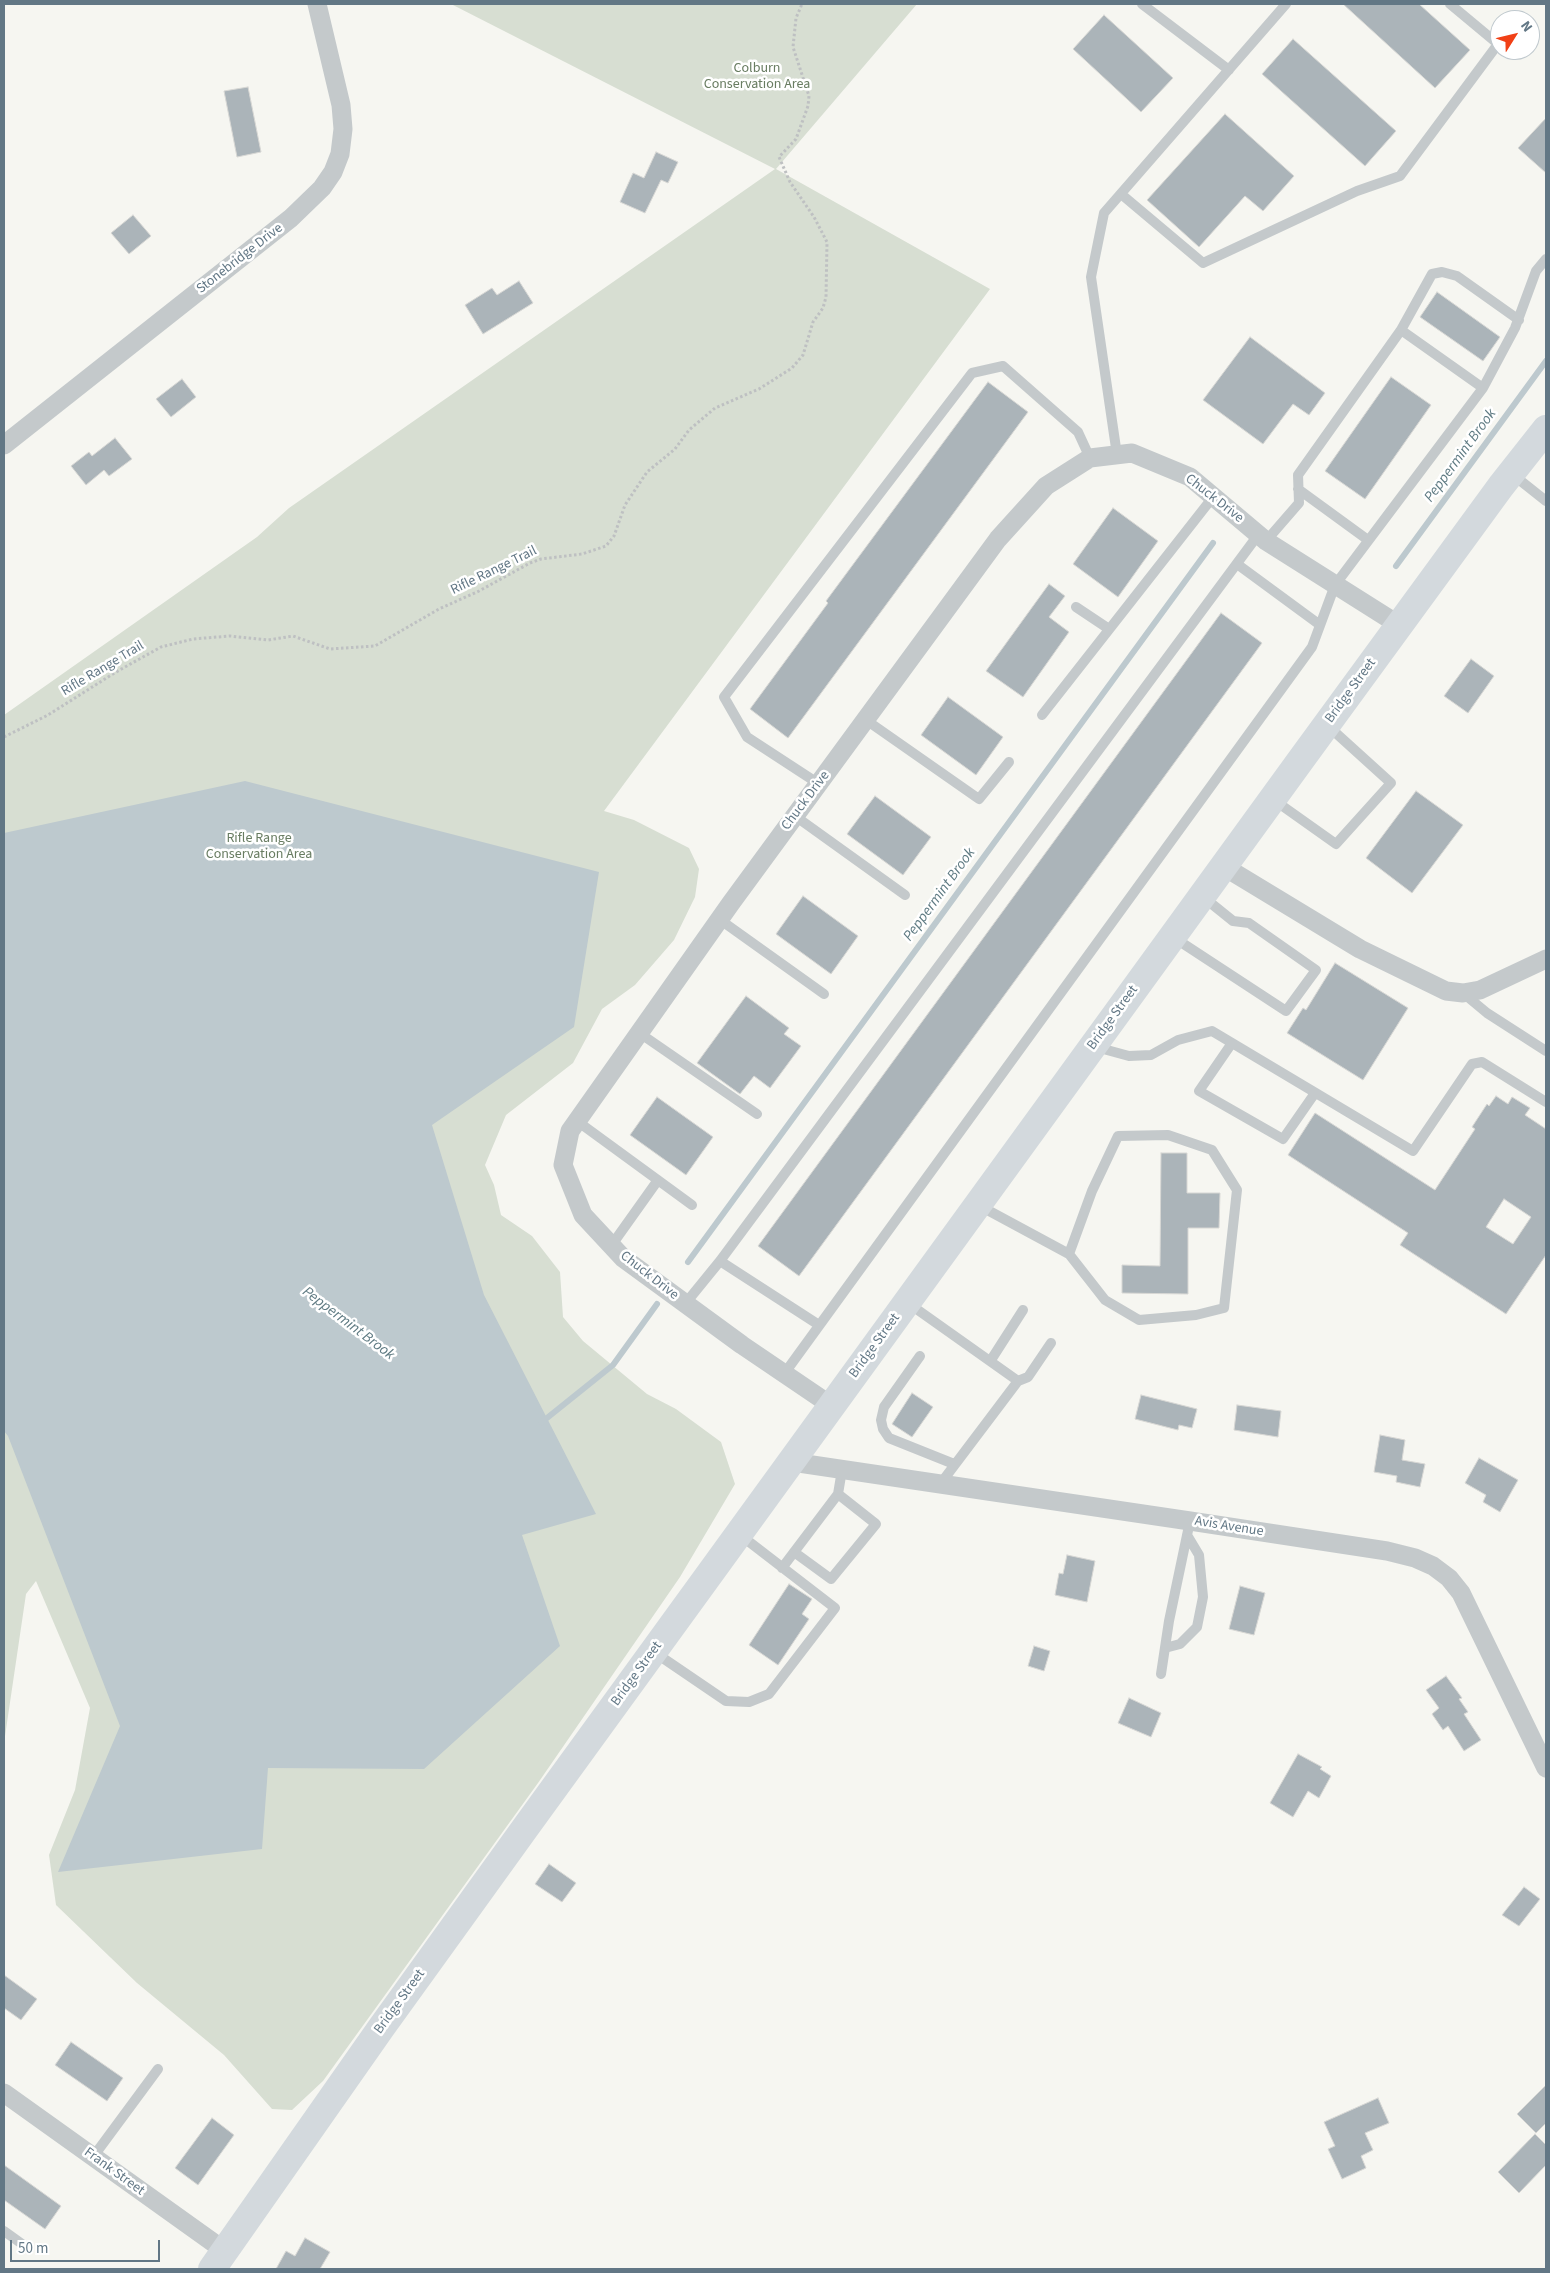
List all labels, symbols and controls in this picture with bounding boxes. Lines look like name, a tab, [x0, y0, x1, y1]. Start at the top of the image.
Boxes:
north arrow	[1490, 10, 1540, 60]
text: N	[1515, 17, 1537, 36]
park label: Colburn Conservation Area	[704, 61, 810, 94]
street label: Stonebridge Drive	[194, 220, 286, 298]
water label: Peppermint Brook	[1421, 406, 1501, 506]
street label: Chuck Drive	[1181, 471, 1247, 527]
street label: Rifle Range Trail	[448, 543, 540, 599]
street label: Rifle Range Trail	[59, 638, 147, 700]
street label: Bridge Street	[1322, 655, 1380, 727]
street label: Chuck Drive	[778, 768, 834, 834]
park label: Rifle Range Conservation Area	[206, 831, 312, 864]
water label: Peppermint Brook	[900, 845, 980, 945]
street label: Bridge Street	[1084, 982, 1142, 1054]
street label: Chuck Drive	[616, 1248, 682, 1304]
water label: Peppermint Brook	[298, 1283, 398, 1365]
street label: Bridge Street	[846, 1310, 904, 1382]
street label: Avis Avenue	[1193, 1513, 1265, 1541]
street label: Bridge Street	[608, 1638, 666, 1710]
street label: Bridge Street	[371, 1966, 429, 2038]
street label: Frank Street	[80, 2144, 148, 2200]
scale bar	[12, 2230, 162, 2262]
text: 50 m	[18, 2238, 48, 2259]

